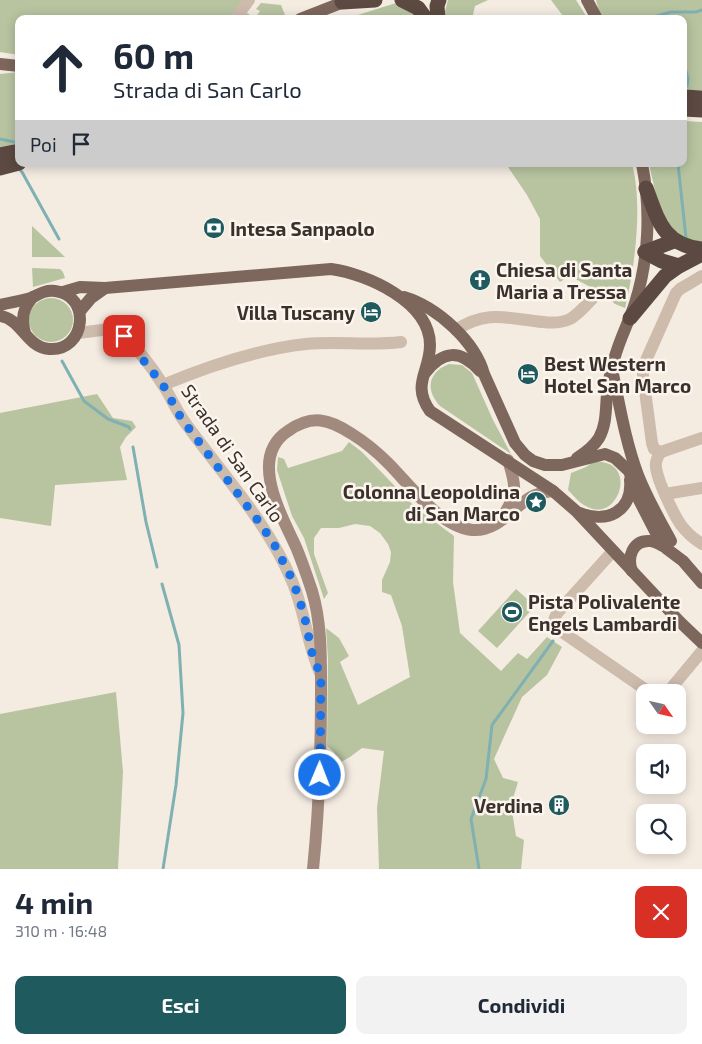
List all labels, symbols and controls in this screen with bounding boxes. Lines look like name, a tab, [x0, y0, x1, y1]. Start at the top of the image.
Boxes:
text: 60 m	[113, 34, 194, 76]
icon: ahead	[30, 35, 95, 100]
text: Strada di San Carlo	[113, 76, 302, 102]
icon: arrive	[67, 130, 95, 158]
text: Poi	[30, 133, 57, 156]
bank icon: Intesa Sanpaolo	[202, 216, 226, 240]
place label: Intesa Sanpaolo	[230, 217, 375, 240]
place label: Chiesa di Santa Maria a Tressa	[496, 258, 632, 303]
church icon: Chiesa di Santa Maria a Tressa	[468, 268, 492, 292]
hotel icon: Villa Tuscany	[359, 300, 383, 324]
place label: Villa Tuscany	[237, 301, 355, 325]
pin	[103, 315, 145, 357]
icon: arrive	[110, 322, 138, 350]
place label: Best Western Hotel San Marco	[544, 352, 691, 397]
hotel icon: Best Western Hotel San Marco	[516, 362, 540, 386]
street label: Strada di San Carlo	[177, 380, 289, 526]
place label: Colonna Leopoldina di San Marco	[343, 480, 520, 525]
place icon: Colonna Leopoldina di San Marco	[524, 490, 548, 514]
place label: Pista Polivalente Engels Lambardi	[528, 590, 681, 635]
sports icon: Pista Polivalente Engels Lambardi	[500, 600, 524, 624]
north arrow	[636, 684, 686, 734]
map controls	[636, 684, 686, 854]
button: sound	[636, 744, 686, 794]
position arrow	[293, 748, 345, 800]
building icon: Verdina	[547, 793, 571, 817]
place label: Verdina	[474, 794, 543, 817]
button: search	[636, 804, 686, 854]
text: 4 min	[15, 884, 93, 920]
button: close	[635, 886, 687, 938]
text: 310 m · 16:48	[15, 921, 107, 940]
button: Esci	[15, 976, 346, 1034]
button: Condividi	[356, 976, 687, 1034]

